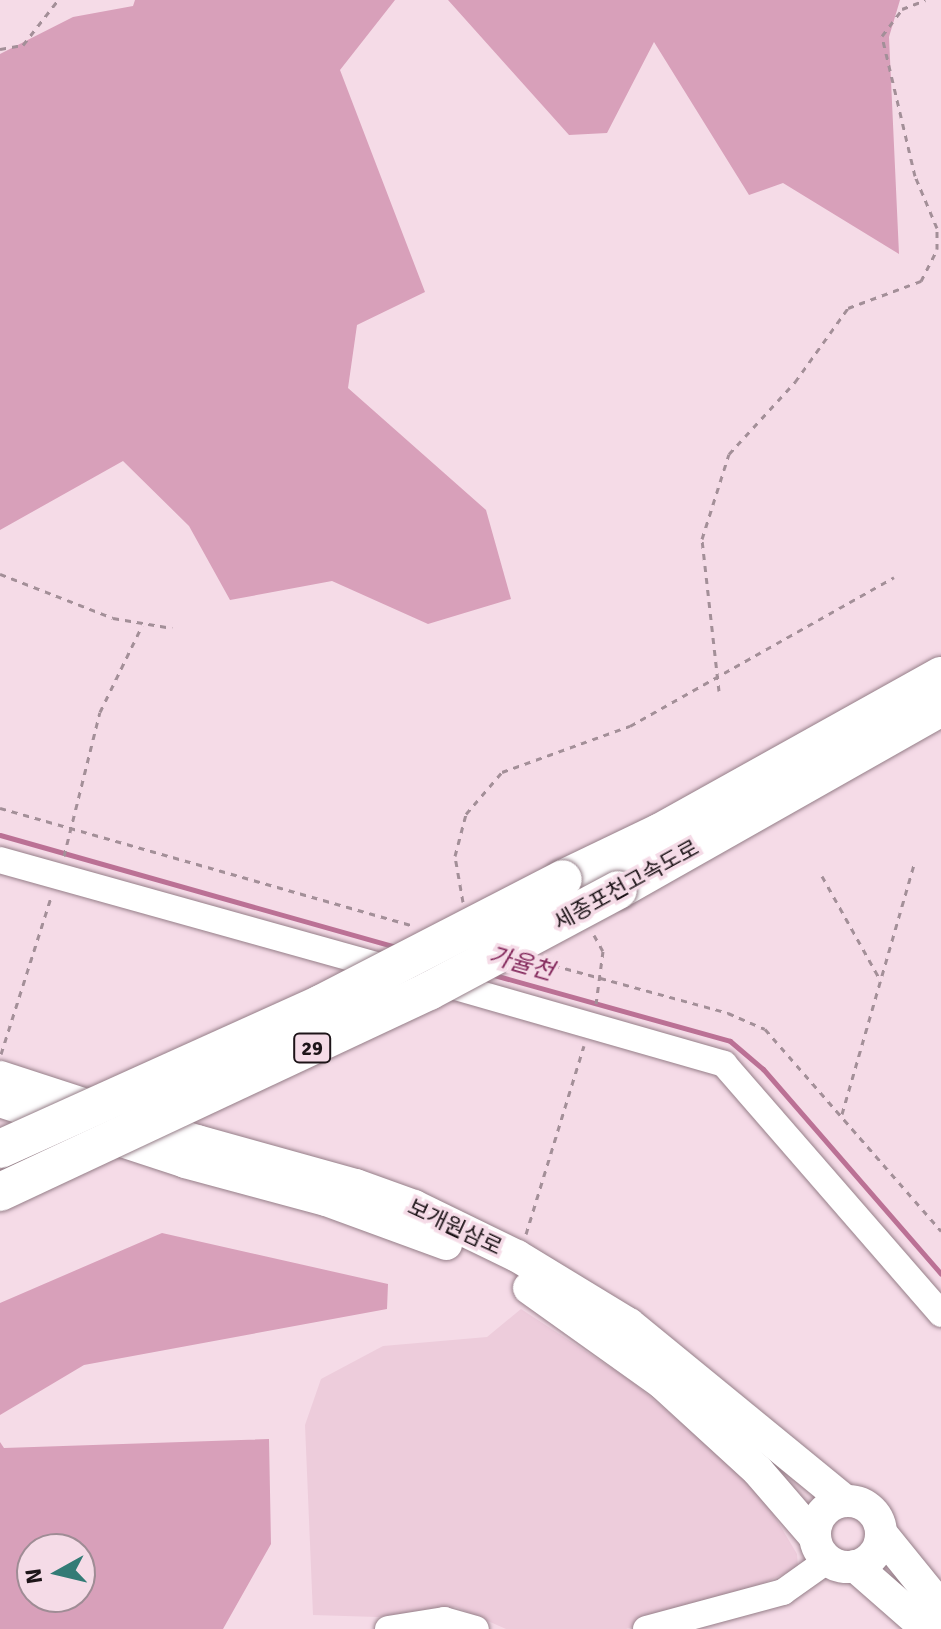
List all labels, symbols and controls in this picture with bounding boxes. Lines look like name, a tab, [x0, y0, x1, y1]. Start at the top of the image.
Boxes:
street label: 세종포천고속도로	[549, 834, 703, 936]
water label: 가율천	[485, 941, 557, 987]
road number: 29	[292, 1032, 332, 1064]
street label: 보개원삼로	[404, 1194, 506, 1260]
north arrow	[16, 1533, 96, 1613]
text: N	[19, 1567, 48, 1586]

